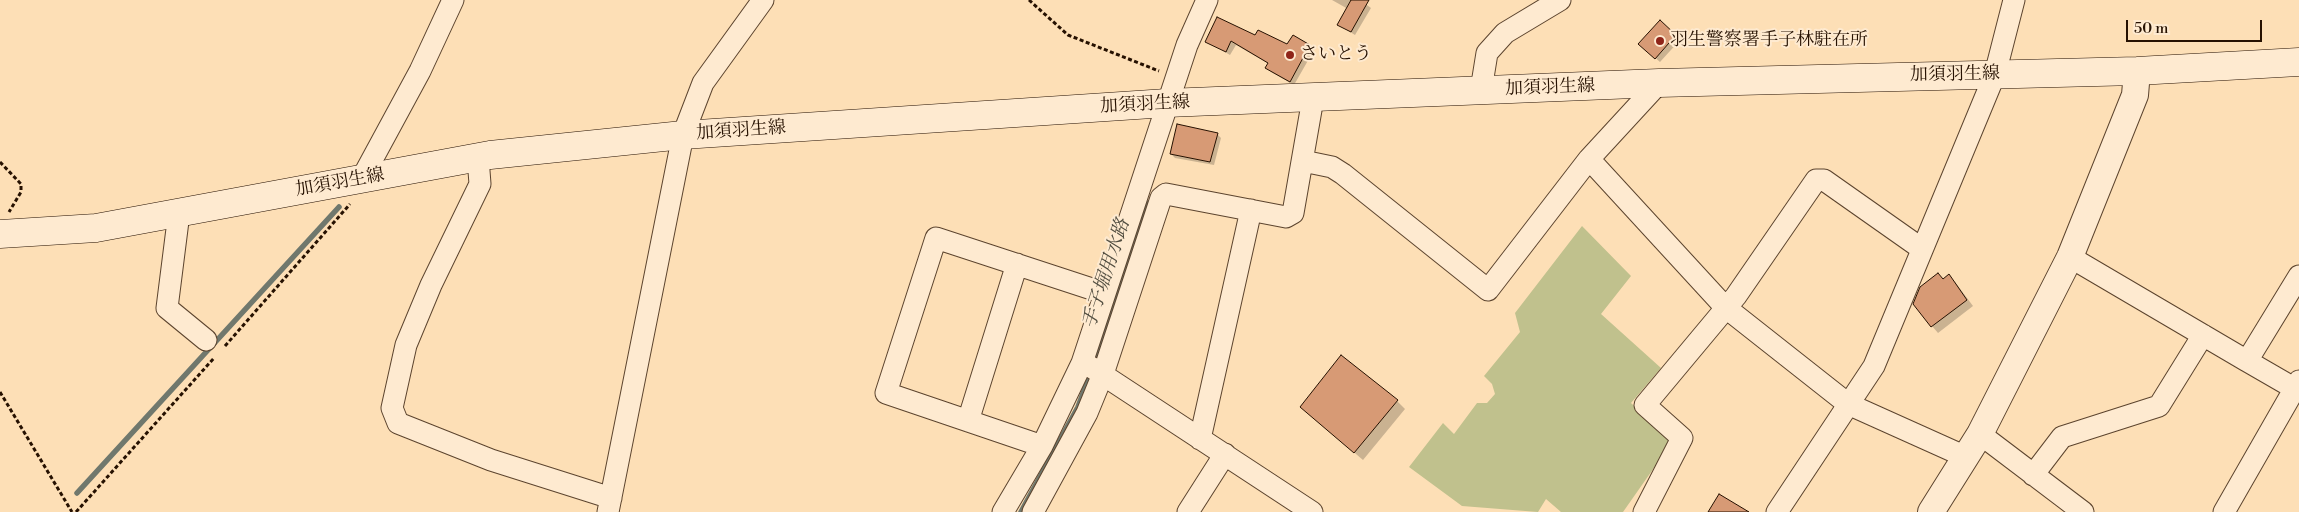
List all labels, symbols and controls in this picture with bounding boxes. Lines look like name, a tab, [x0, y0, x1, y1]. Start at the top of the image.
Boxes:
scale bar	[2129, 10, 2265, 42]
text: 50 m	[2134, 19, 2168, 38]
place label: 羽生警察署手子林駐在所	[1670, 30, 1868, 52]
marker: 羽生警察署手子林駐在所	[1654, 35, 1666, 47]
place label: さいとう	[1300, 44, 1372, 66]
marker: さいとう	[1284, 49, 1296, 61]
street label: 加須羽生線	[1910, 63, 2000, 87]
street label: 加須羽生線	[1505, 76, 1595, 100]
street label: 加須羽生線	[1099, 92, 1191, 118]
street label: 加須羽生線	[695, 117, 787, 145]
street label: 加須羽生線	[294, 165, 386, 201]
water label: 手子堀用水路	[1079, 216, 1135, 332]

